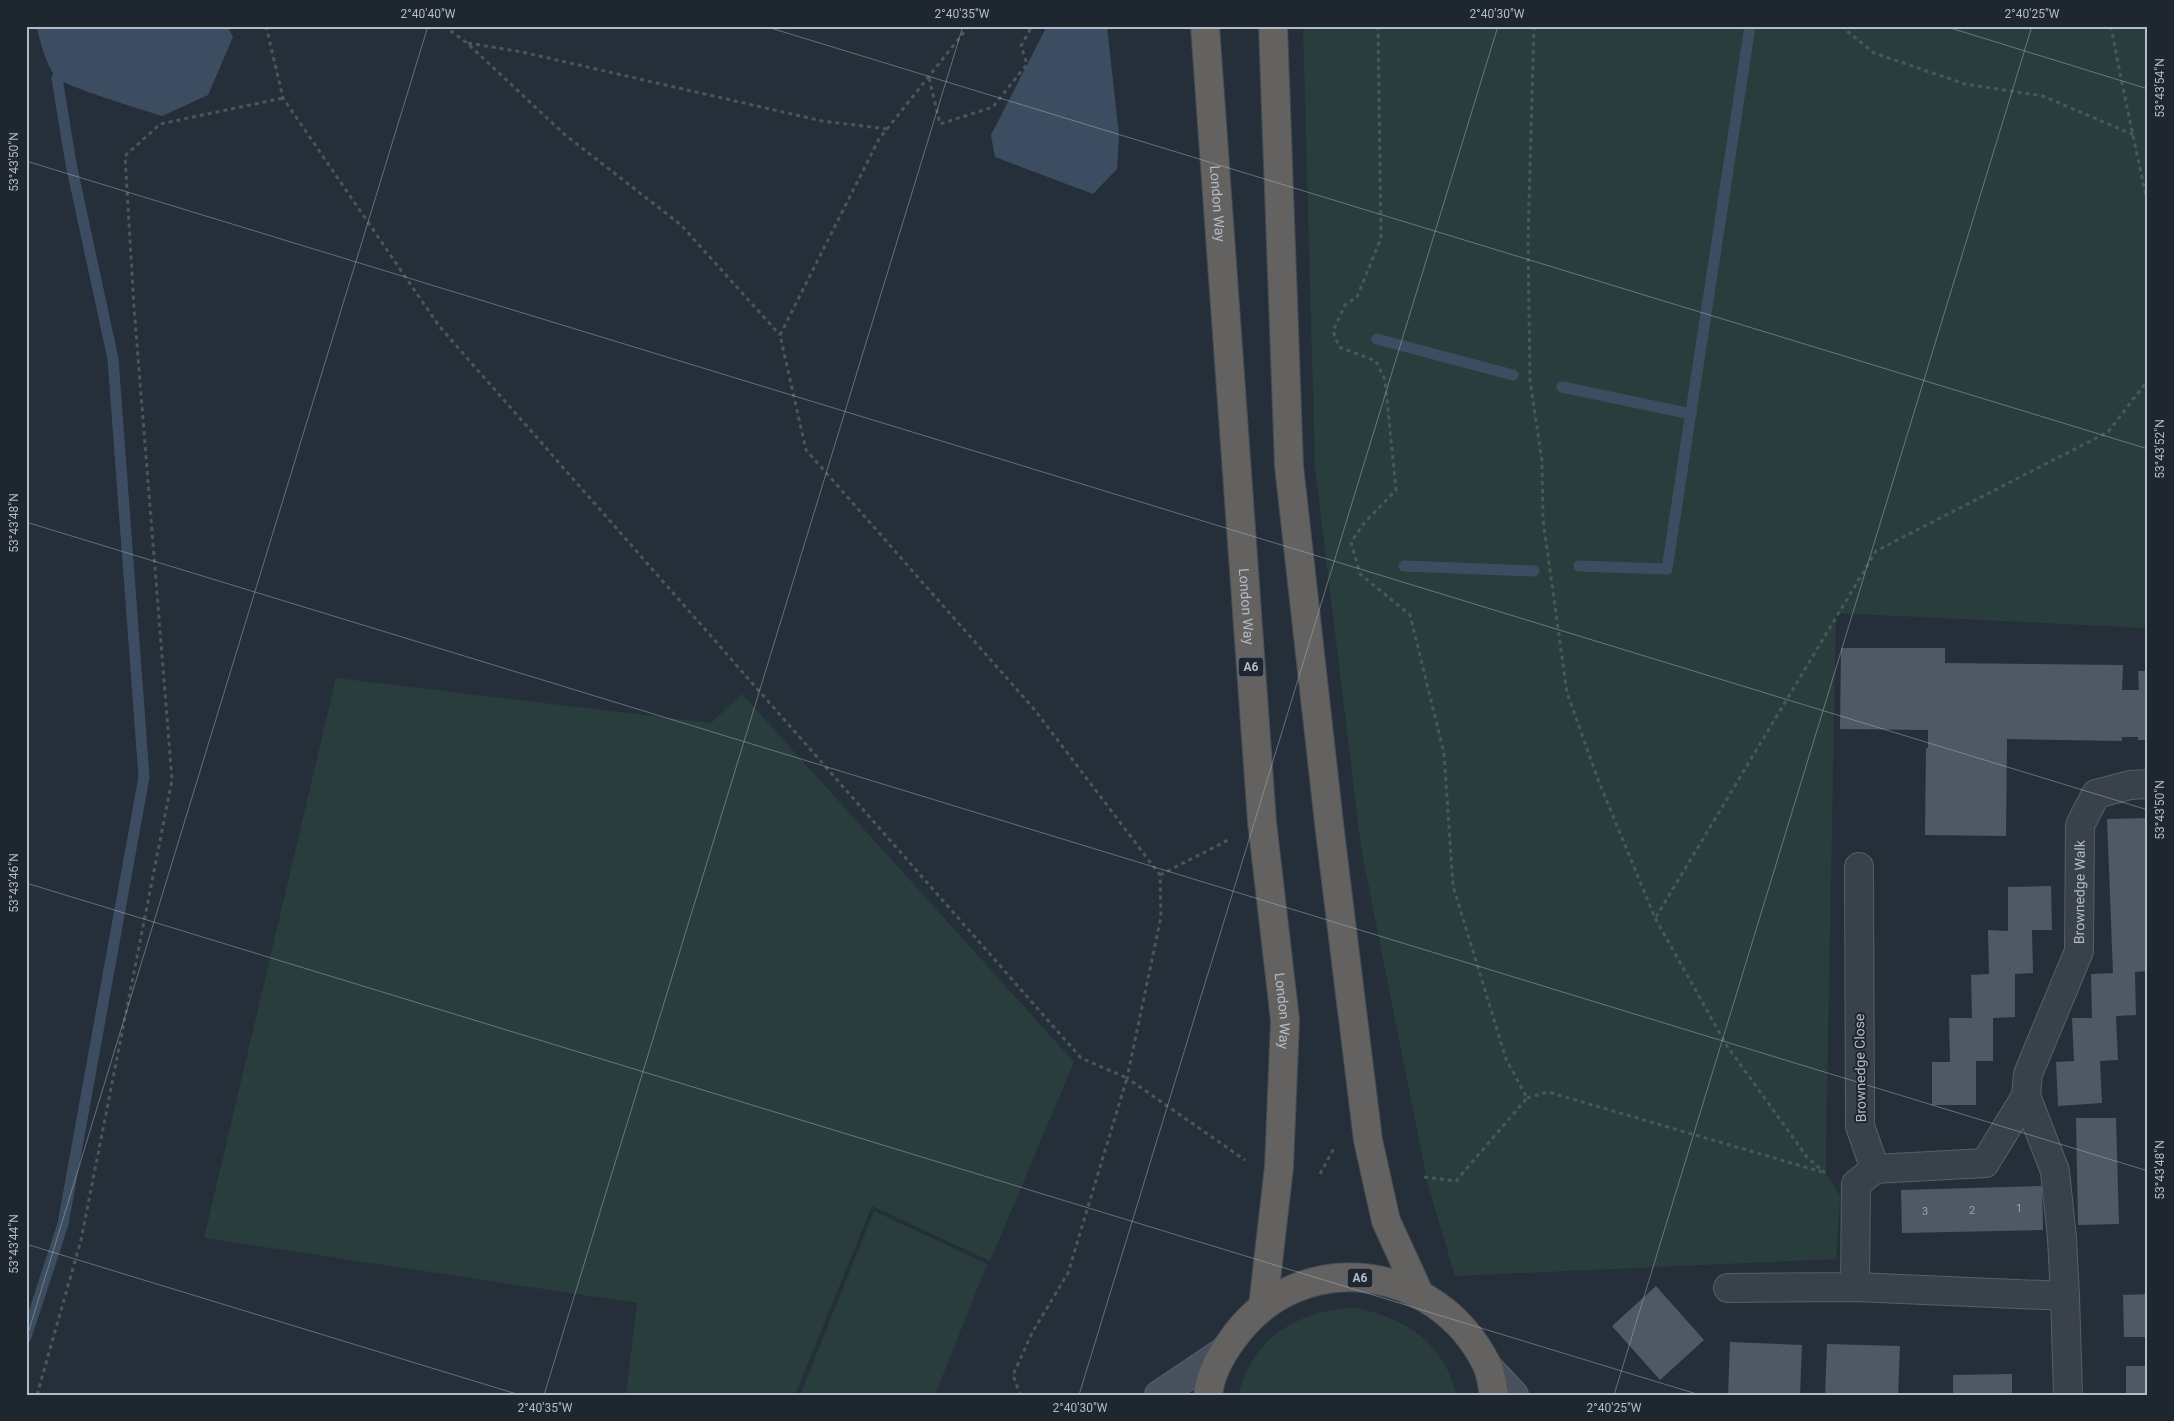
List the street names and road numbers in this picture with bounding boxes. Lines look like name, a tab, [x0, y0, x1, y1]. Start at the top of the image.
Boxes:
street label: London Way	[1207, 165, 1228, 243]
street label: London Way	[1236, 568, 1257, 646]
road number: A6	[1238, 658, 1264, 676]
street label: Brownedge Walk	[2071, 839, 2088, 944]
street label: London Way	[1272, 972, 1293, 1050]
street label: Brownedge Close	[1851, 1013, 1869, 1123]
road number: A6	[1348, 1268, 1372, 1288]

